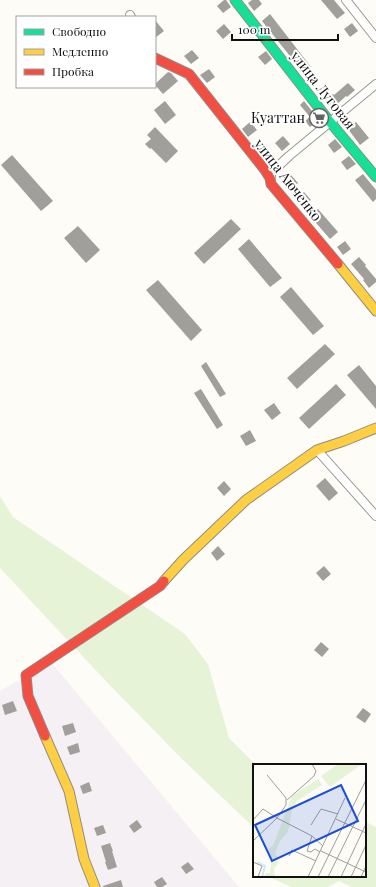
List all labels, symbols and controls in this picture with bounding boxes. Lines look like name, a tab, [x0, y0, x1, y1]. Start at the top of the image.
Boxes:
legend	[16, 16, 156, 88]
scale bar	[232, 16, 338, 42]
text: 100 m	[238, 21, 271, 37]
text: Свободно	[52, 23, 107, 39]
text: Медленно	[52, 43, 109, 59]
street label: улица Луговая	[286, 46, 360, 133]
text: Пробка	[52, 63, 94, 79]
supermarket icon: Куаттан	[308, 107, 330, 129]
place label: Куаттан	[251, 108, 305, 127]
street label: улица Аюченко	[250, 134, 327, 225]
inset map	[253, 764, 366, 877]

